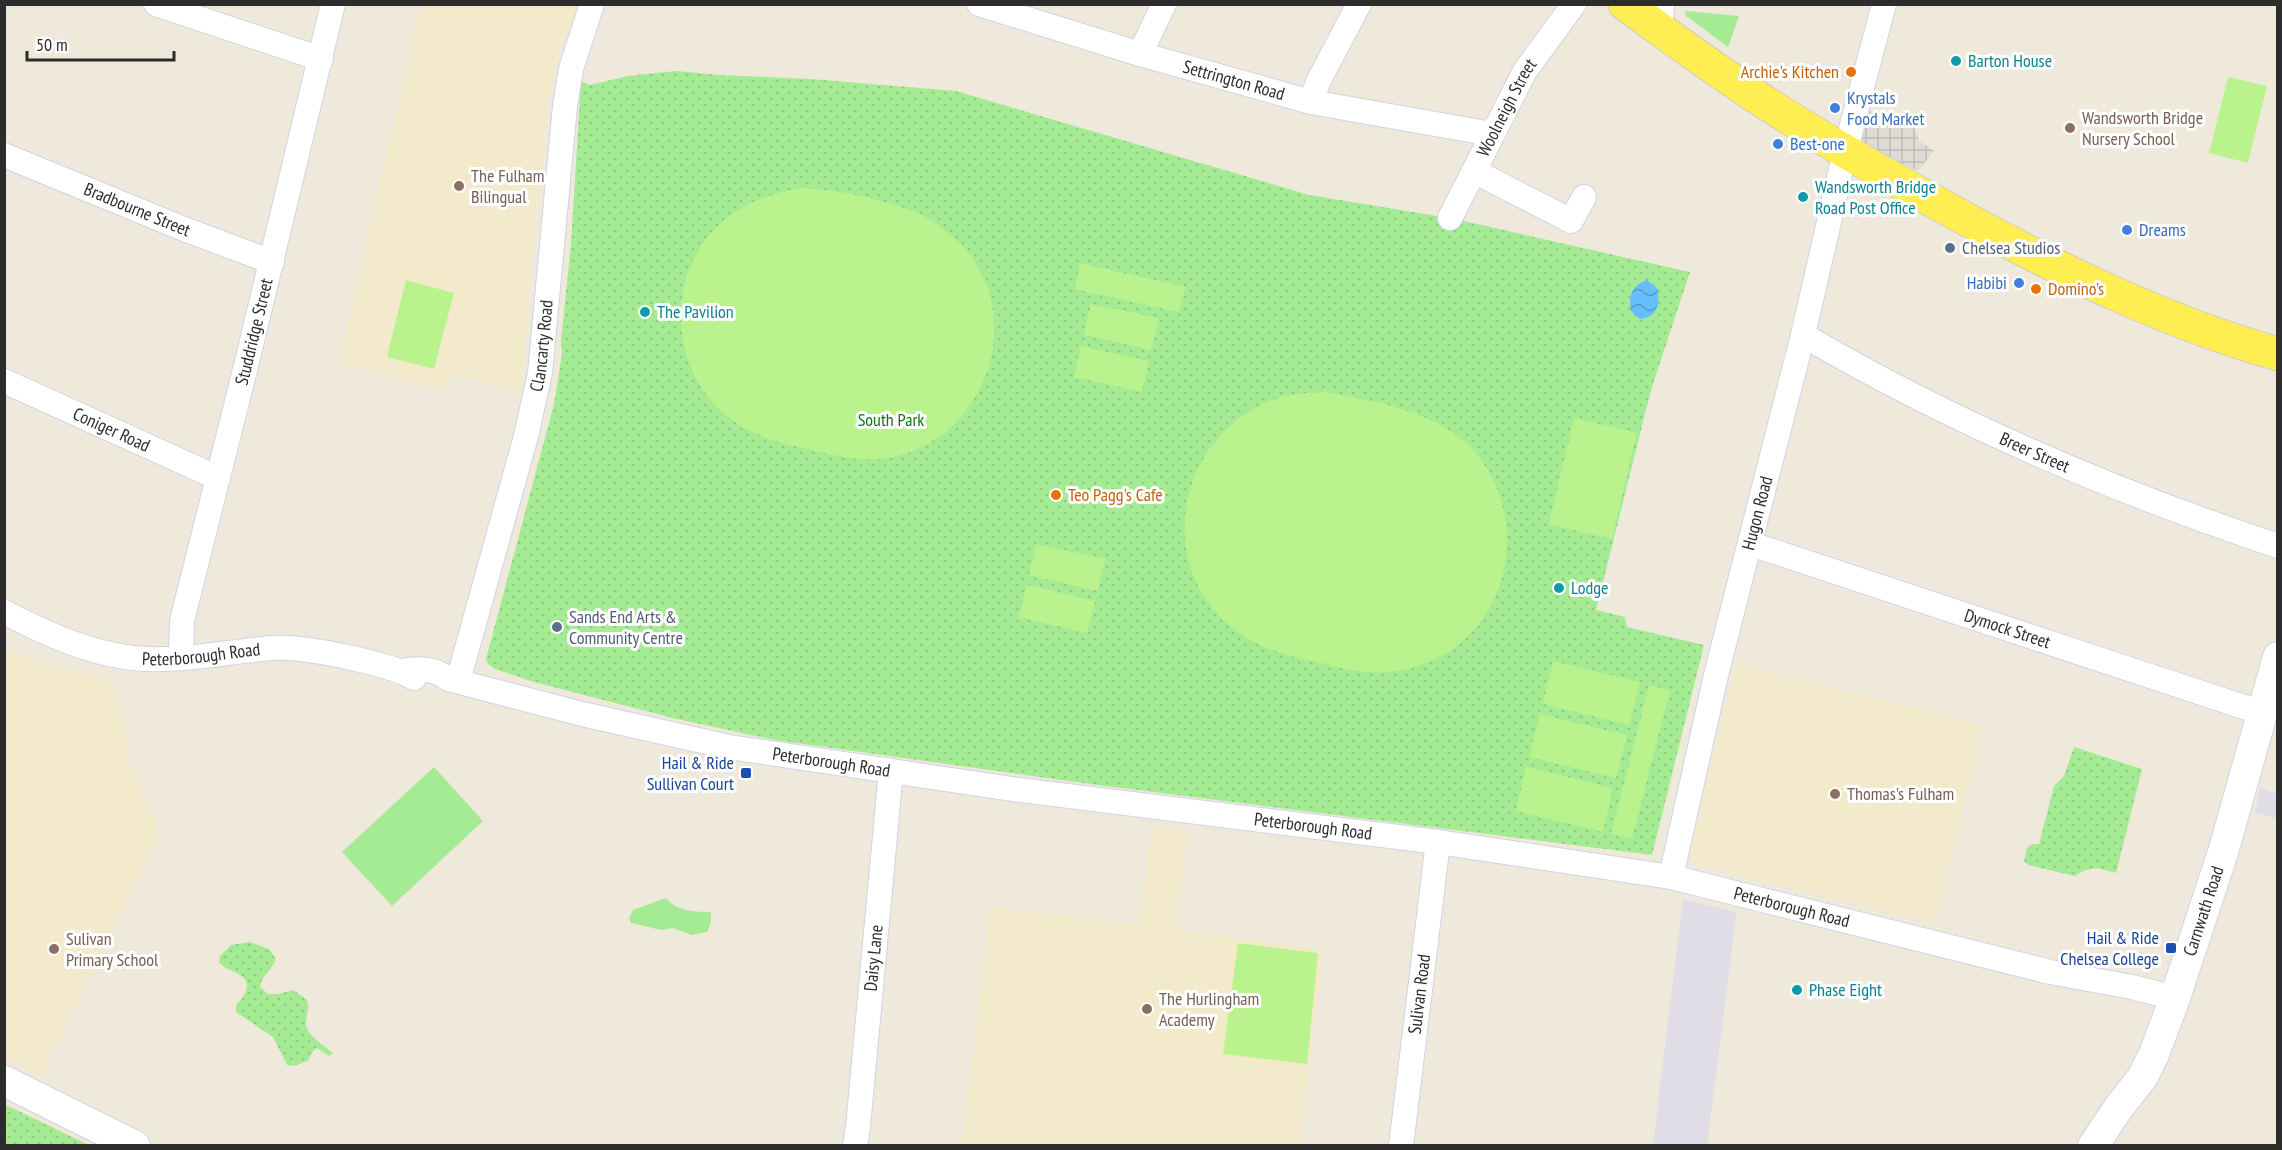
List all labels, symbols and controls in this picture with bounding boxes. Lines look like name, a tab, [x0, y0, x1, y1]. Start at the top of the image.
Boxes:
scale bar	[27, 24, 174, 62]
text: 50 m	[36, 33, 68, 56]
place label: Barton House	[1968, 49, 2052, 72]
street label: Woolneigh Street	[1471, 54, 1541, 160]
marker: Barton House	[1949, 54, 1963, 68]
street label: Settrington Road	[1180, 55, 1287, 105]
place label: Archie's Kitchen	[1741, 60, 1839, 83]
marker: Archie's Kitchen	[1844, 65, 1858, 79]
place label: Krystals Food Market	[1847, 86, 1924, 130]
marker: Krystals Food Market	[1828, 101, 1842, 115]
place label: Wandsworth Bridge Nursery School	[2082, 106, 2203, 150]
marker: Wandsworth Bridge Nursery School	[2063, 121, 2077, 135]
place label: Best-one	[1790, 132, 1845, 155]
marker: Best-one	[1771, 137, 1785, 151]
place label: The Fulham Bilingual	[471, 164, 545, 208]
place label: Wandsworth Bridge Road Post Office	[1815, 175, 1936, 219]
street label: Bradbourne Street	[81, 177, 194, 241]
marker: The Fulham Bilingual	[452, 179, 466, 193]
marker: Wandsworth Bridge Road Post Office	[1796, 190, 1810, 204]
place label: Dreams	[2139, 218, 2186, 241]
marker: Dreams	[2120, 223, 2134, 237]
place label: Chelsea Studios	[1962, 236, 2060, 259]
marker: Chelsea Studios	[1943, 241, 1957, 255]
place label: Habibi	[1967, 271, 2007, 294]
street label: Studdridge Street	[230, 276, 278, 388]
marker: Habibi	[2012, 276, 2026, 290]
place label: Domino's	[2048, 277, 2104, 300]
marker: Domino's	[2029, 282, 2043, 296]
street label: Clancarty Road	[524, 299, 558, 394]
place label: The Pavilion	[657, 300, 734, 323]
marker: The Pavilion	[638, 305, 652, 319]
street label: Coniger Road	[70, 402, 154, 457]
park label: South Park	[858, 408, 924, 431]
street label: Breer Street	[1996, 427, 2073, 478]
street label: Hugon Road	[1736, 474, 1777, 552]
place label: Teo Pagg's Cafe	[1068, 483, 1163, 506]
marker: Teo Pagg's Cafe	[1049, 488, 1063, 502]
place label: Lodge	[1571, 576, 1608, 599]
marker: Lodge	[1552, 581, 1566, 595]
street label: Dymock Street	[1961, 603, 2054, 653]
place label: Sands End Arts & Community Centre	[569, 605, 683, 649]
marker: Sands End Arts & Community Centre	[550, 620, 564, 634]
street label: Peterborough Road	[141, 637, 261, 670]
street label: Peterborough Road	[771, 742, 892, 782]
place label: Hail & Ride Sullivan Court	[647, 751, 734, 795]
marker: Hail & Ride Sullivan Court	[739, 766, 753, 780]
place label: Thomas's Fulham	[1847, 782, 1954, 805]
marker: Thomas's Fulham	[1828, 787, 1842, 801]
street label: Peterborough Road	[1253, 807, 1373, 845]
street label: Carnwath Road	[2178, 863, 2229, 959]
street label: Peterborough Road	[1732, 881, 1852, 932]
street label: Daisy Lane	[859, 924, 888, 992]
place label: Hail & Ride Chelsea College	[2060, 926, 2159, 970]
place label: Sulivan Primary School	[66, 927, 159, 971]
marker: Hail & Ride Chelsea College	[2164, 941, 2178, 955]
marker: Sulivan Primary School	[47, 942, 61, 956]
street label: Sulivan Road	[1403, 953, 1435, 1035]
place label: Phase Eight	[1809, 978, 1882, 1001]
marker: Phase Eight	[1790, 983, 1804, 997]
place label: The Hurlingham Academy	[1159, 987, 1259, 1031]
marker: The Hurlingham Academy	[1140, 1002, 1154, 1016]

